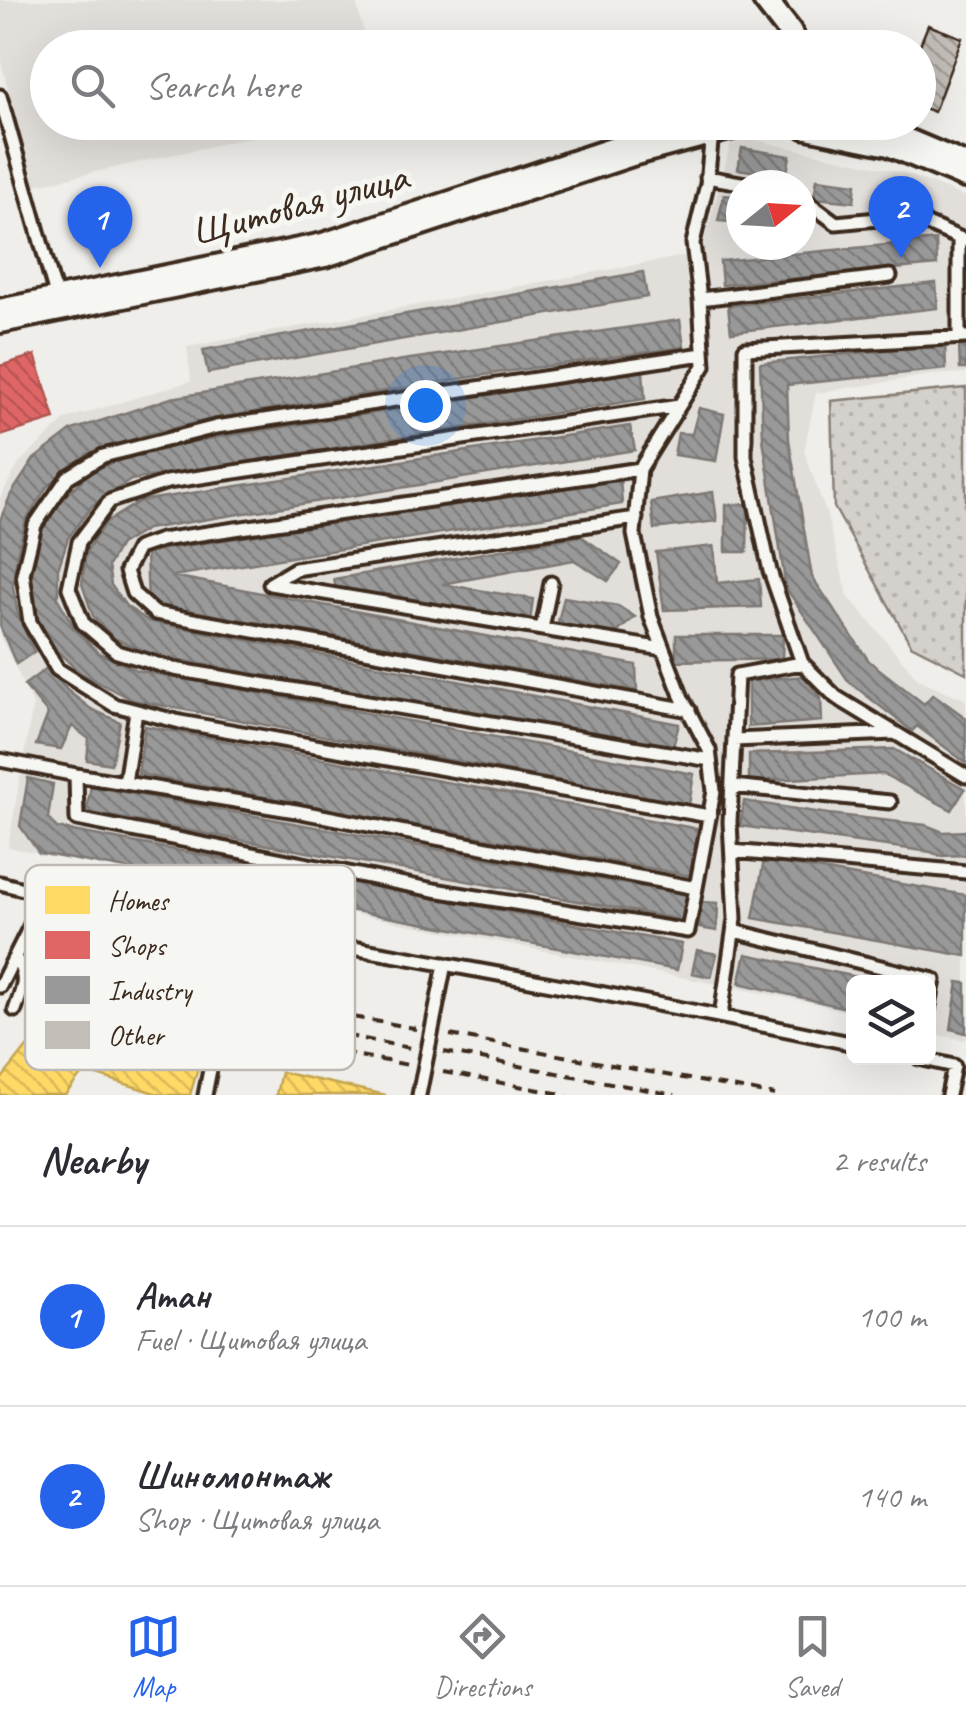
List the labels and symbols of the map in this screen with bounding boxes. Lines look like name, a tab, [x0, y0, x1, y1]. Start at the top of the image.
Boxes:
street label: Щитовая улица	[187, 149, 416, 258]
north arrow	[726, 170, 816, 260]
pin: 2	[868, 176, 934, 258]
pin: 1	[68, 186, 132, 268]
your location	[400, 380, 451, 431]
legend	[25, 865, 355, 1070]
text: Homes	[108, 883, 170, 918]
text: Shops	[108, 928, 168, 963]
text: Industry	[108, 973, 194, 1008]
text: Other	[108, 1018, 166, 1053]

